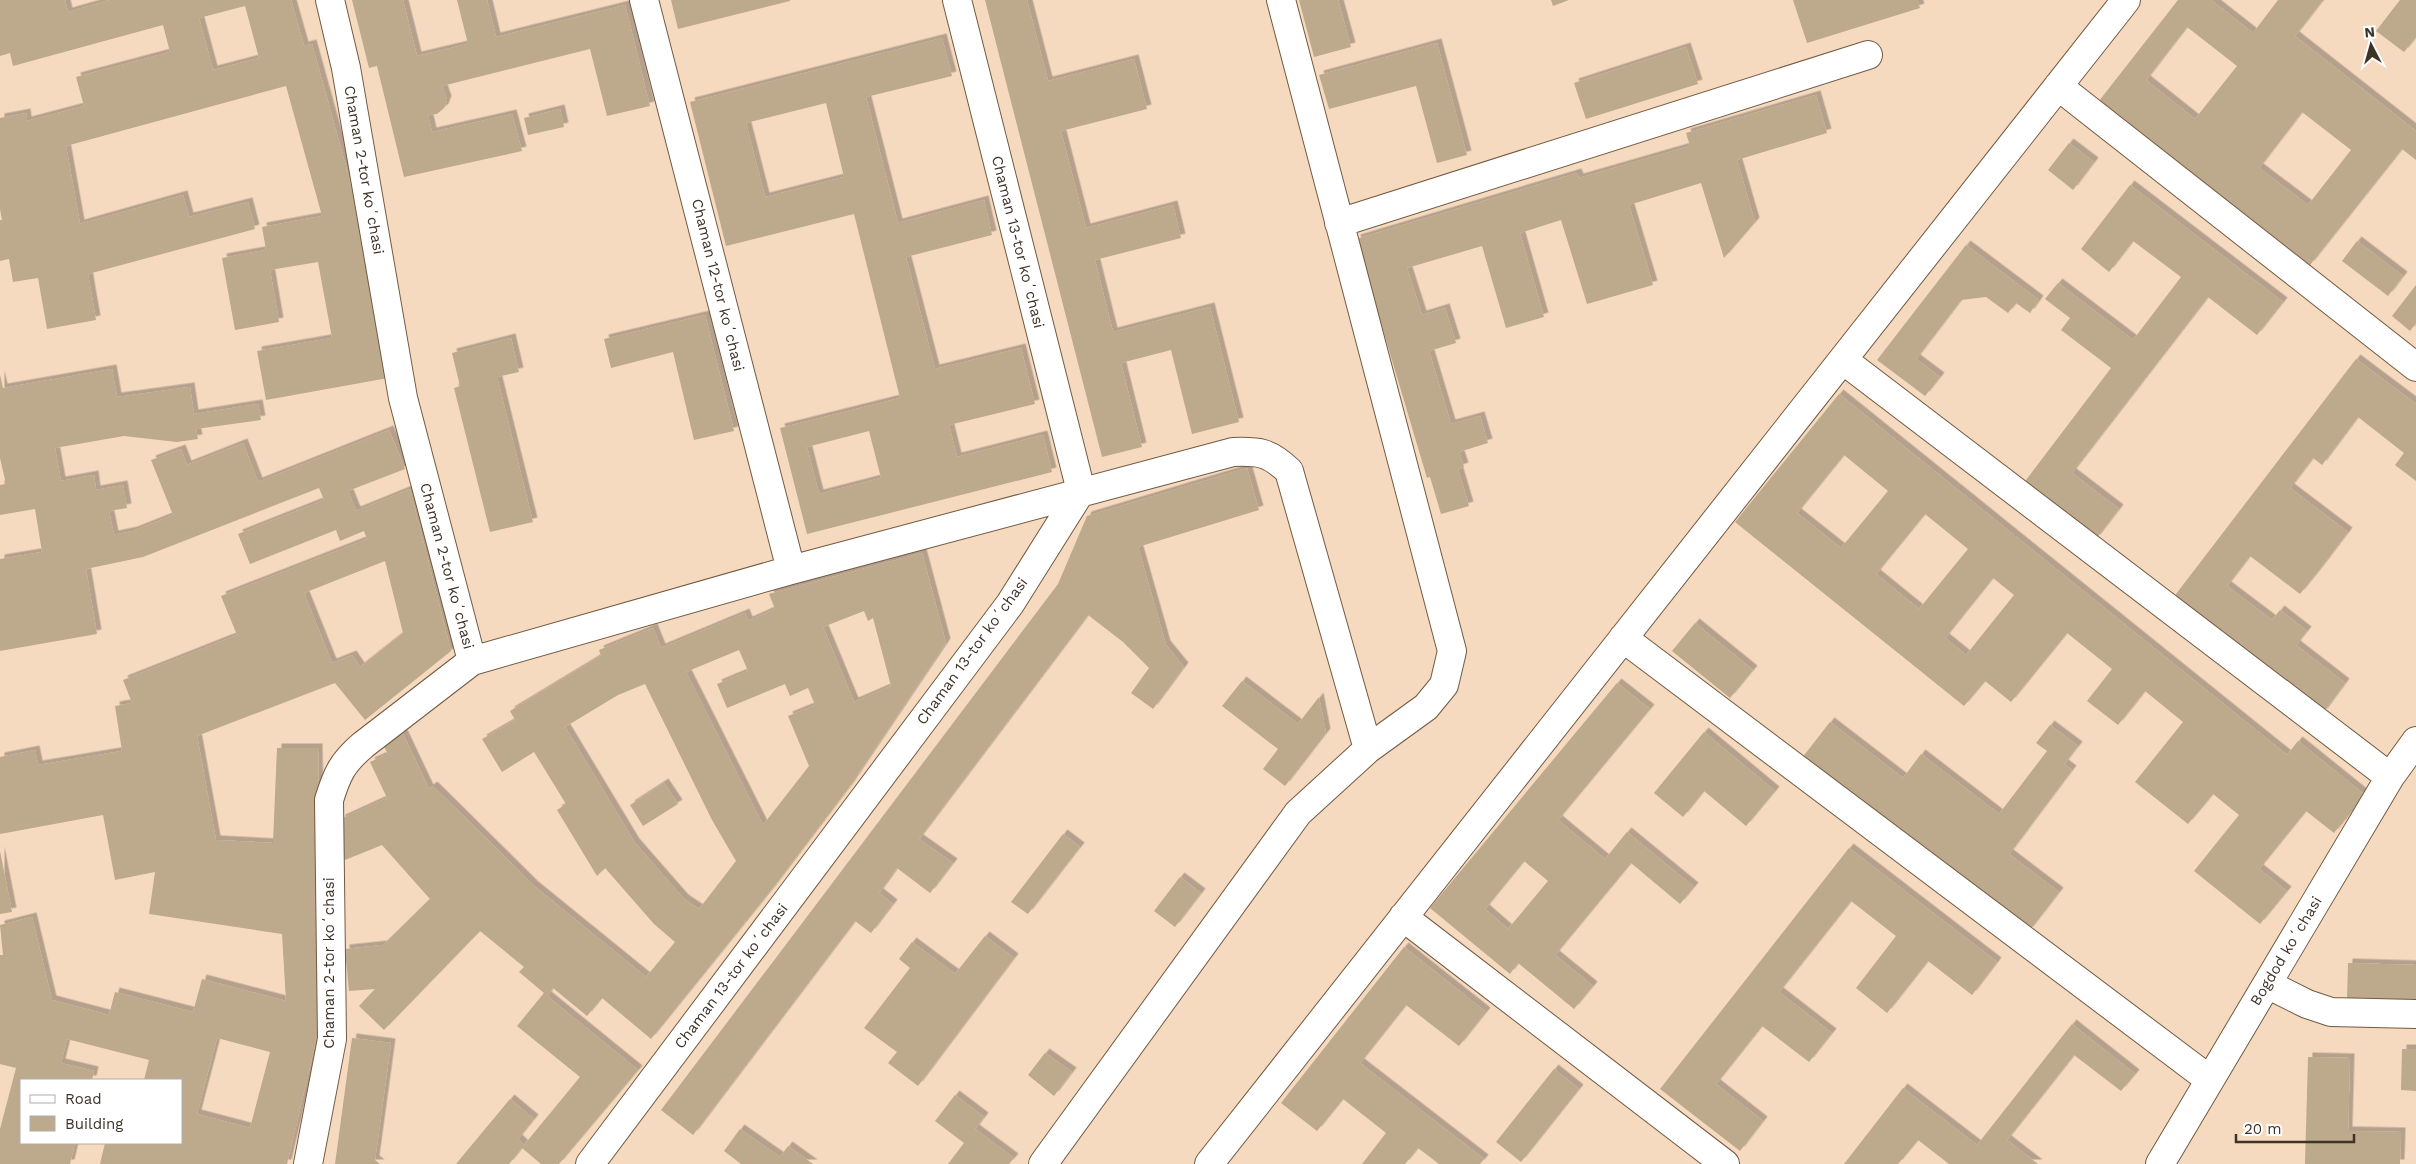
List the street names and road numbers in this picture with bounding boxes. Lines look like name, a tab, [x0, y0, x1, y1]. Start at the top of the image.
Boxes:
street label: Chaman 2-tor koʻchasi	[340, 84, 388, 256]
street label: Chaman 13-tor koʻchasi	[988, 154, 1048, 330]
street label: Chaman 12-tor koʻchasi	[688, 197, 748, 373]
street label: Chaman 2-tor koʻchasi	[416, 481, 478, 651]
street label: Chaman 13-tor koʻchasi	[913, 574, 1031, 728]
street label: Chaman 2-tor koʻchasi	[320, 877, 338, 1049]
street label: Bogdod koʻchasi	[2246, 893, 2326, 1009]
street label: Chaman 13-tor koʻchasi	[670, 900, 792, 1052]

